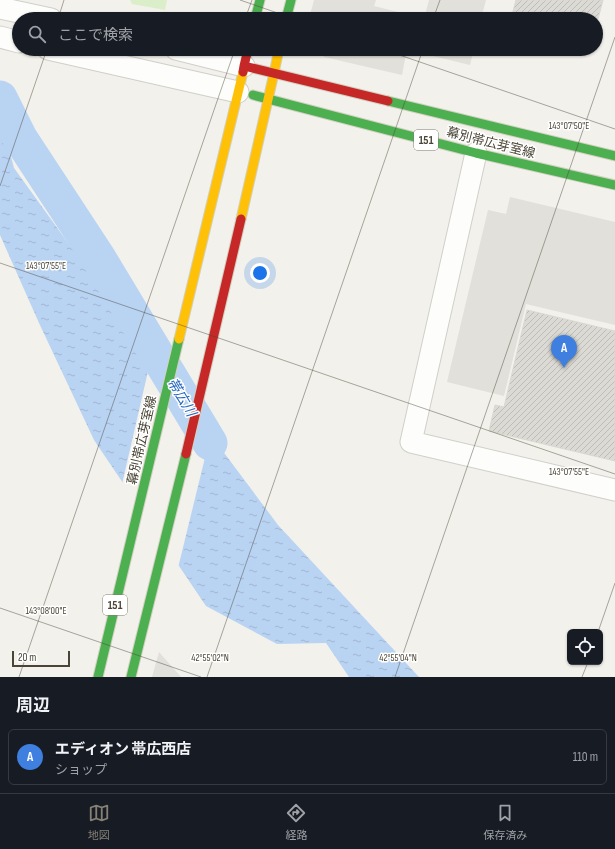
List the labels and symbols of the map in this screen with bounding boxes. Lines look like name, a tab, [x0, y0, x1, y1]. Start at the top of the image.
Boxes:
text: 143°07'50"E	[549, 120, 589, 132]
street label: 幕別帯広芽室線	[445, 124, 537, 162]
road number: 151	[414, 130, 438, 150]
text: 143°07'55"E	[26, 260, 66, 272]
your location	[250, 263, 270, 283]
pin: A	[551, 335, 577, 368]
water label: 帯広川	[163, 375, 201, 421]
street label: 幕別帯広芽室線	[124, 394, 160, 486]
text: 143°07'55"E	[549, 466, 589, 478]
road number: 151	[103, 595, 127, 615]
text: 143°08'00"E	[25, 605, 67, 617]
scale bar	[12, 649, 70, 668]
text: 42°55'02"N	[191, 652, 229, 664]
text: 42°55'04"N	[379, 652, 417, 664]

